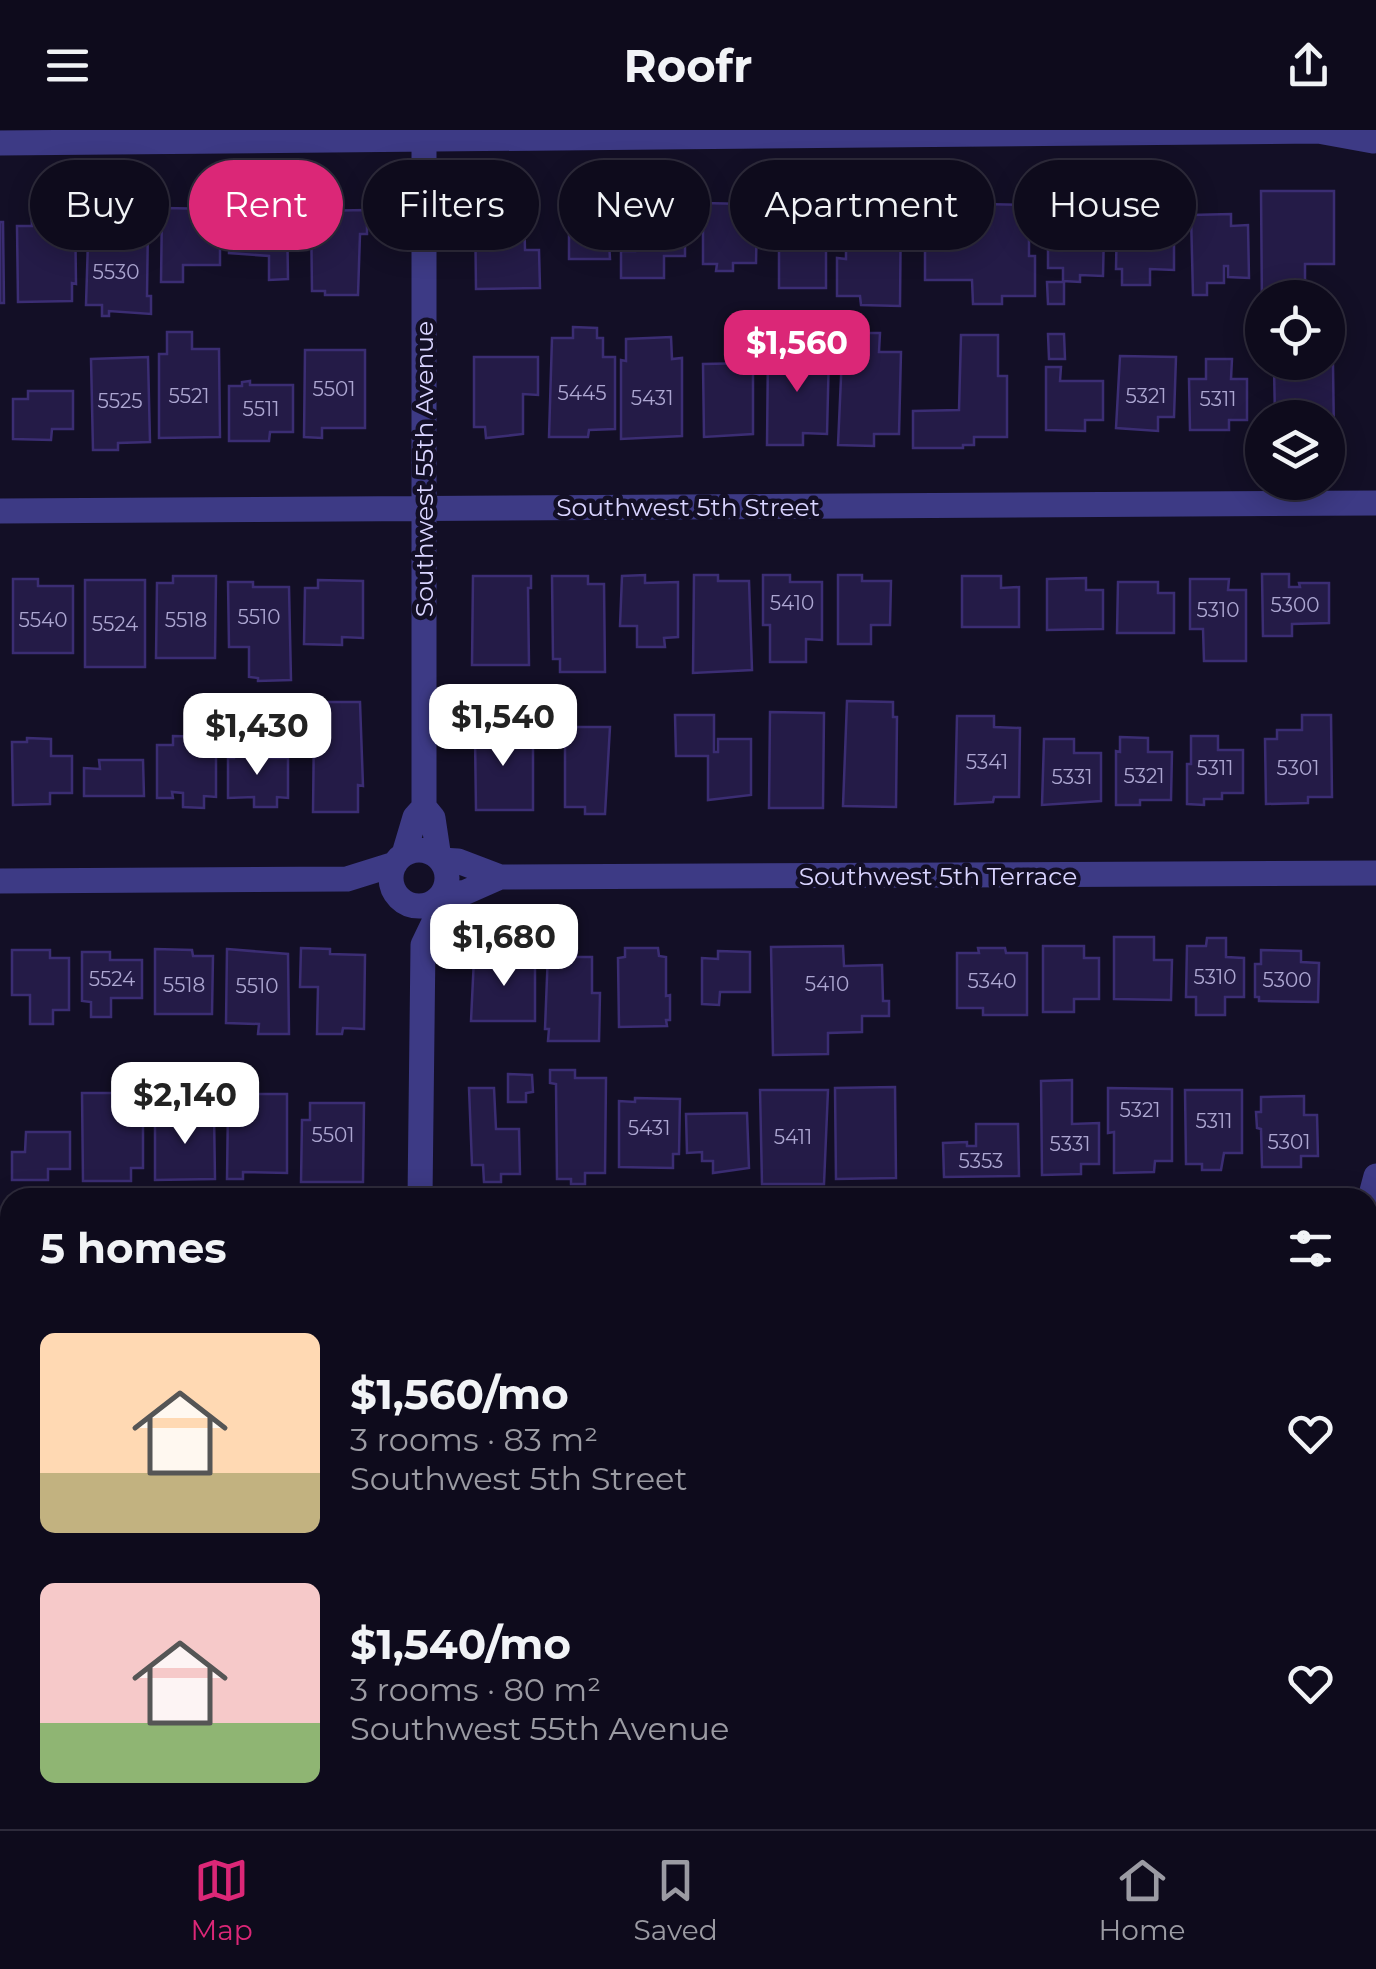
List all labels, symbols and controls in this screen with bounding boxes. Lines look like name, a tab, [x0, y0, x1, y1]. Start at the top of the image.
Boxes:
icon: menu	[40, 38, 95, 93]
text: Roofr	[624, 38, 752, 93]
icon: share	[1281, 38, 1336, 93]
chip: Buy	[30, 160, 169, 250]
chip: Rent	[189, 160, 343, 250]
chip: Filters	[363, 160, 539, 250]
chip: New	[559, 160, 710, 250]
chip: Apartment	[730, 160, 994, 250]
chip: House	[1014, 160, 1196, 250]
house number: 5530	[93, 260, 139, 284]
map controls	[1245, 280, 1345, 500]
button: locate	[1245, 280, 1345, 380]
pin: $1,560	[716, 310, 878, 395]
street label: Southwest 55th Avenue	[409, 321, 439, 617]
text: $1,560	[746, 323, 848, 362]
house number: 5501	[313, 377, 356, 401]
house number: 5445	[557, 381, 607, 405]
house number: 5521	[168, 384, 210, 408]
house number: 5321	[1126, 384, 1166, 408]
house number: 5431	[631, 386, 673, 410]
house number: 5311	[1200, 387, 1236, 411]
house number: 5525	[97, 389, 143, 413]
house number: 5511	[243, 397, 279, 421]
button: layers	[1245, 400, 1345, 500]
street label: Southwest 5th Street	[556, 492, 820, 522]
house number: 5410	[770, 591, 814, 615]
house number: 5300	[1271, 593, 1319, 617]
house number: 5310	[1197, 598, 1239, 622]
house number: 5510	[238, 605, 281, 629]
house number: 5540	[19, 608, 68, 632]
house number: 5518	[165, 608, 207, 632]
house number: 5524	[92, 612, 138, 636]
pin: $1,540	[422, 684, 584, 769]
pin: $1,430	[176, 693, 338, 778]
text: $1,540	[451, 697, 555, 736]
text: $1,430	[205, 706, 309, 745]
house number: 5341	[966, 750, 1008, 774]
house number: 5311	[1197, 756, 1233, 780]
house number: 5301	[1277, 756, 1319, 780]
house number: 5321	[1124, 764, 1164, 788]
house number: 5331	[1052, 765, 1092, 789]
street label: Southwest 5th Terrace	[799, 861, 1077, 891]
pin: $1,680	[423, 904, 585, 989]
text: $1,680	[452, 917, 556, 956]
house number: 5310	[1194, 965, 1236, 989]
house number: 5524	[89, 967, 135, 991]
house number: 5300	[1263, 968, 1311, 992]
house number: 5340	[968, 969, 1016, 993]
house number: 5410	[805, 972, 849, 996]
house number: 5518	[163, 973, 205, 997]
house number: 5510	[236, 974, 279, 998]
pin: $2,140	[104, 1062, 266, 1147]
text: $2,140	[133, 1075, 237, 1114]
house number: 5321	[1120, 1098, 1160, 1122]
house number: 5311	[1196, 1109, 1232, 1133]
house number: 5431	[628, 1116, 670, 1140]
house number: 5501	[312, 1123, 355, 1147]
house number: 5411	[774, 1125, 812, 1149]
house number: 5301	[1268, 1130, 1310, 1154]
house number: 5331	[1050, 1132, 1090, 1156]
house number: 5353	[959, 1149, 1003, 1173]
icon: filters	[1283, 1221, 1338, 1276]
text: 5 homes	[40, 1222, 227, 1274]
text: $1,560/mo	[350, 1368, 569, 1420]
icon: home	[120, 1373, 240, 1493]
icon: heart	[1283, 1406, 1338, 1461]
text: 3 rooms · 83 m²	[350, 1420, 598, 1459]
text: Southwest 5th Street	[350, 1459, 687, 1498]
text: $1,540/mo	[350, 1618, 571, 1670]
icon: home	[120, 1623, 240, 1743]
icon: heart	[1283, 1656, 1338, 1711]
text: 3 rooms · 80 m²	[350, 1670, 601, 1709]
text: Southwest 55th Avenue	[350, 1709, 729, 1748]
tab: Map	[190, 1853, 253, 1947]
tab: Saved	[634, 1853, 718, 1947]
tab: Home	[1099, 1853, 1186, 1947]

